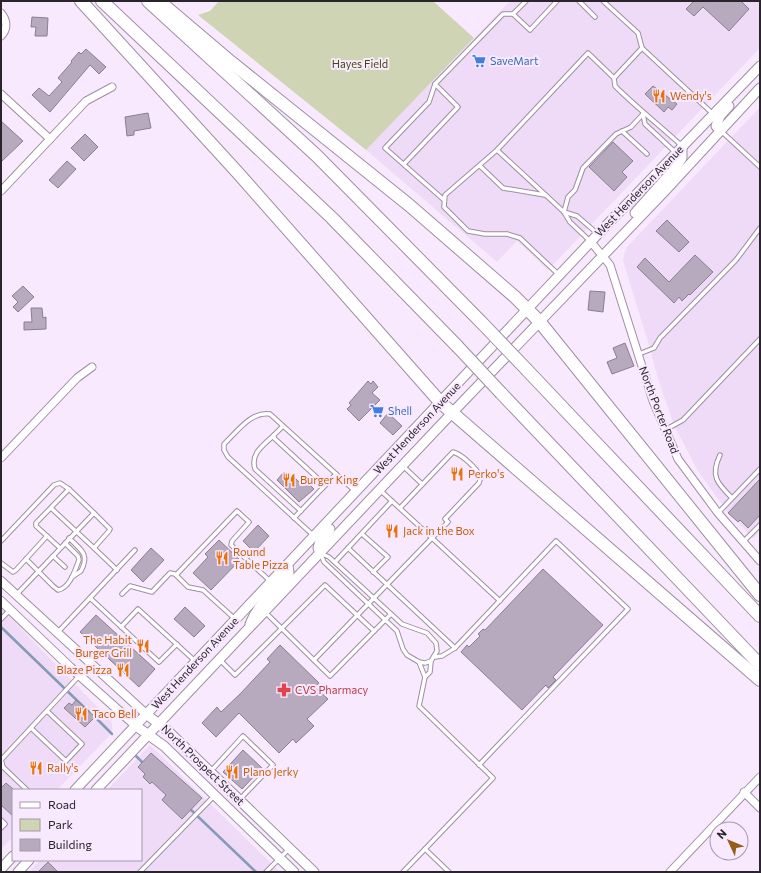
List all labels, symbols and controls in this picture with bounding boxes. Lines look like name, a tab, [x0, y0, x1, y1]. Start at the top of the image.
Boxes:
supermarket icon: SaveMart	[471, 53, 487, 69]
place label: SaveMart	[490, 54, 539, 67]
park label: Hayes Field	[332, 57, 388, 70]
restaurant icon: Wendy's	[651, 88, 667, 104]
place label: Wendy's	[670, 89, 712, 102]
street label: West Henderson Avenue	[592, 142, 686, 239]
street label: North Porter Road	[637, 364, 682, 455]
street label: West Henderson Avenue	[371, 379, 463, 476]
supermarket icon: Shell	[369, 403, 385, 419]
place label: Shell	[388, 404, 412, 417]
restaurant icon: Perko's	[449, 466, 465, 482]
place label: Perko's	[468, 467, 504, 480]
restaurant icon: Burger King	[281, 472, 297, 488]
place label: Burger King	[300, 473, 358, 486]
restaurant icon: Jack in the Box	[384, 523, 400, 539]
place label: Jack in the Box	[403, 524, 475, 538]
place label: Round Table Pizza	[233, 545, 288, 571]
restaurant icon: Round Table Pizza	[214, 550, 230, 566]
street label: West Henderson Avenue	[149, 614, 241, 711]
place label: The Habit Burger Grill	[75, 633, 132, 659]
restaurant icon: The Habit Burger Grill	[135, 638, 151, 654]
restaurant icon: Blaze Pizza	[115, 662, 131, 678]
place label: Blaze Pizza	[57, 663, 112, 676]
pharmacy icon: CVS Pharmacy	[276, 682, 292, 698]
place label: CVS Pharmacy	[295, 683, 369, 696]
restaurant icon: Taco Bell	[73, 706, 89, 722]
place label: Taco Bell	[92, 707, 136, 720]
street label: North Prospect Street	[159, 722, 248, 808]
restaurant icon: Rally's	[28, 760, 44, 776]
place label: Rally's	[47, 761, 79, 774]
restaurant icon: Plano Jerky	[224, 764, 240, 780]
place label: Plano Jerky	[243, 765, 299, 779]
legend	[12, 789, 142, 861]
text: Road	[48, 797, 76, 811]
text: Park	[48, 817, 74, 831]
north arrow	[709, 821, 749, 861]
text: N	[714, 826, 729, 841]
text: Building	[48, 837, 92, 851]

